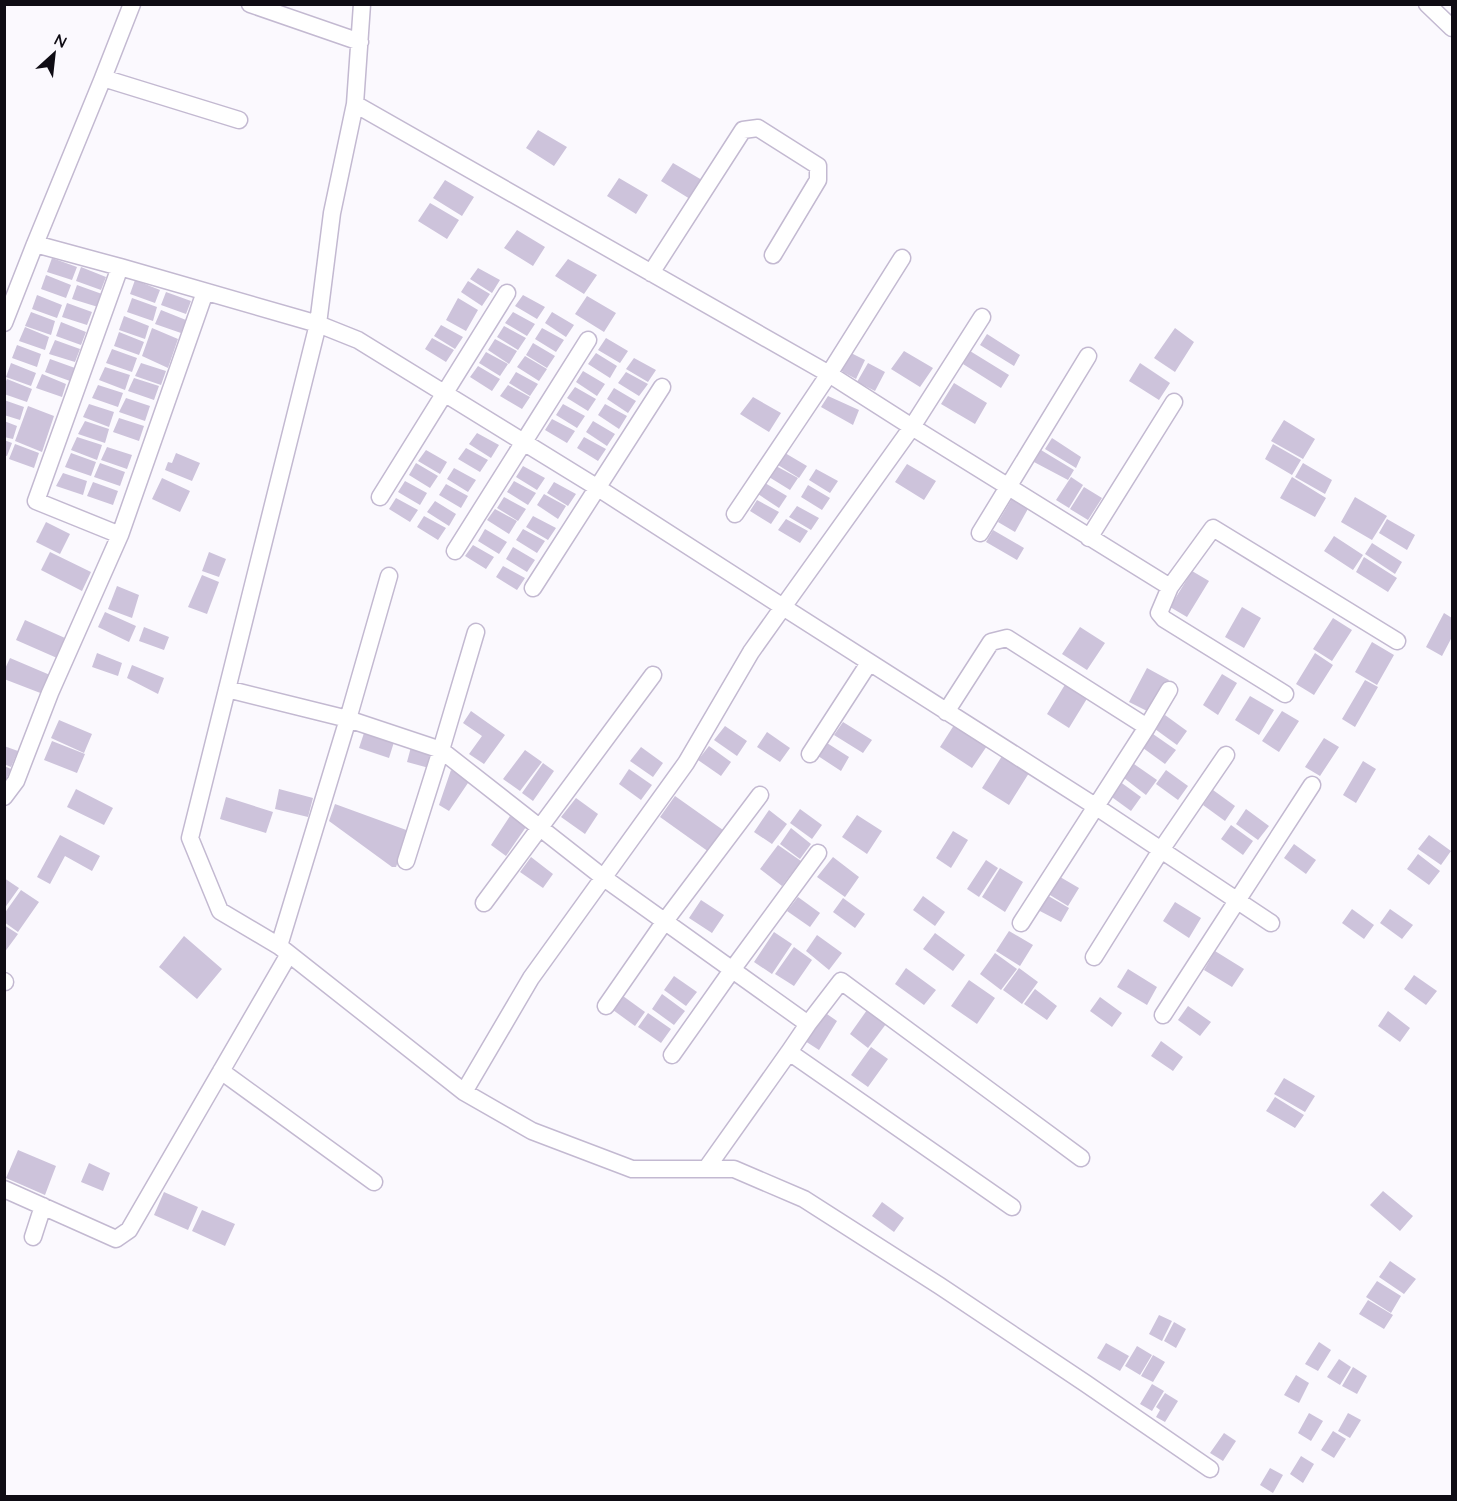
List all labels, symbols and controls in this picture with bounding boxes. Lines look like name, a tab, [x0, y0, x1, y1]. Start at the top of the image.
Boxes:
north arrow	[24, 24, 84, 84]
text: N	[51, 29, 71, 52]

